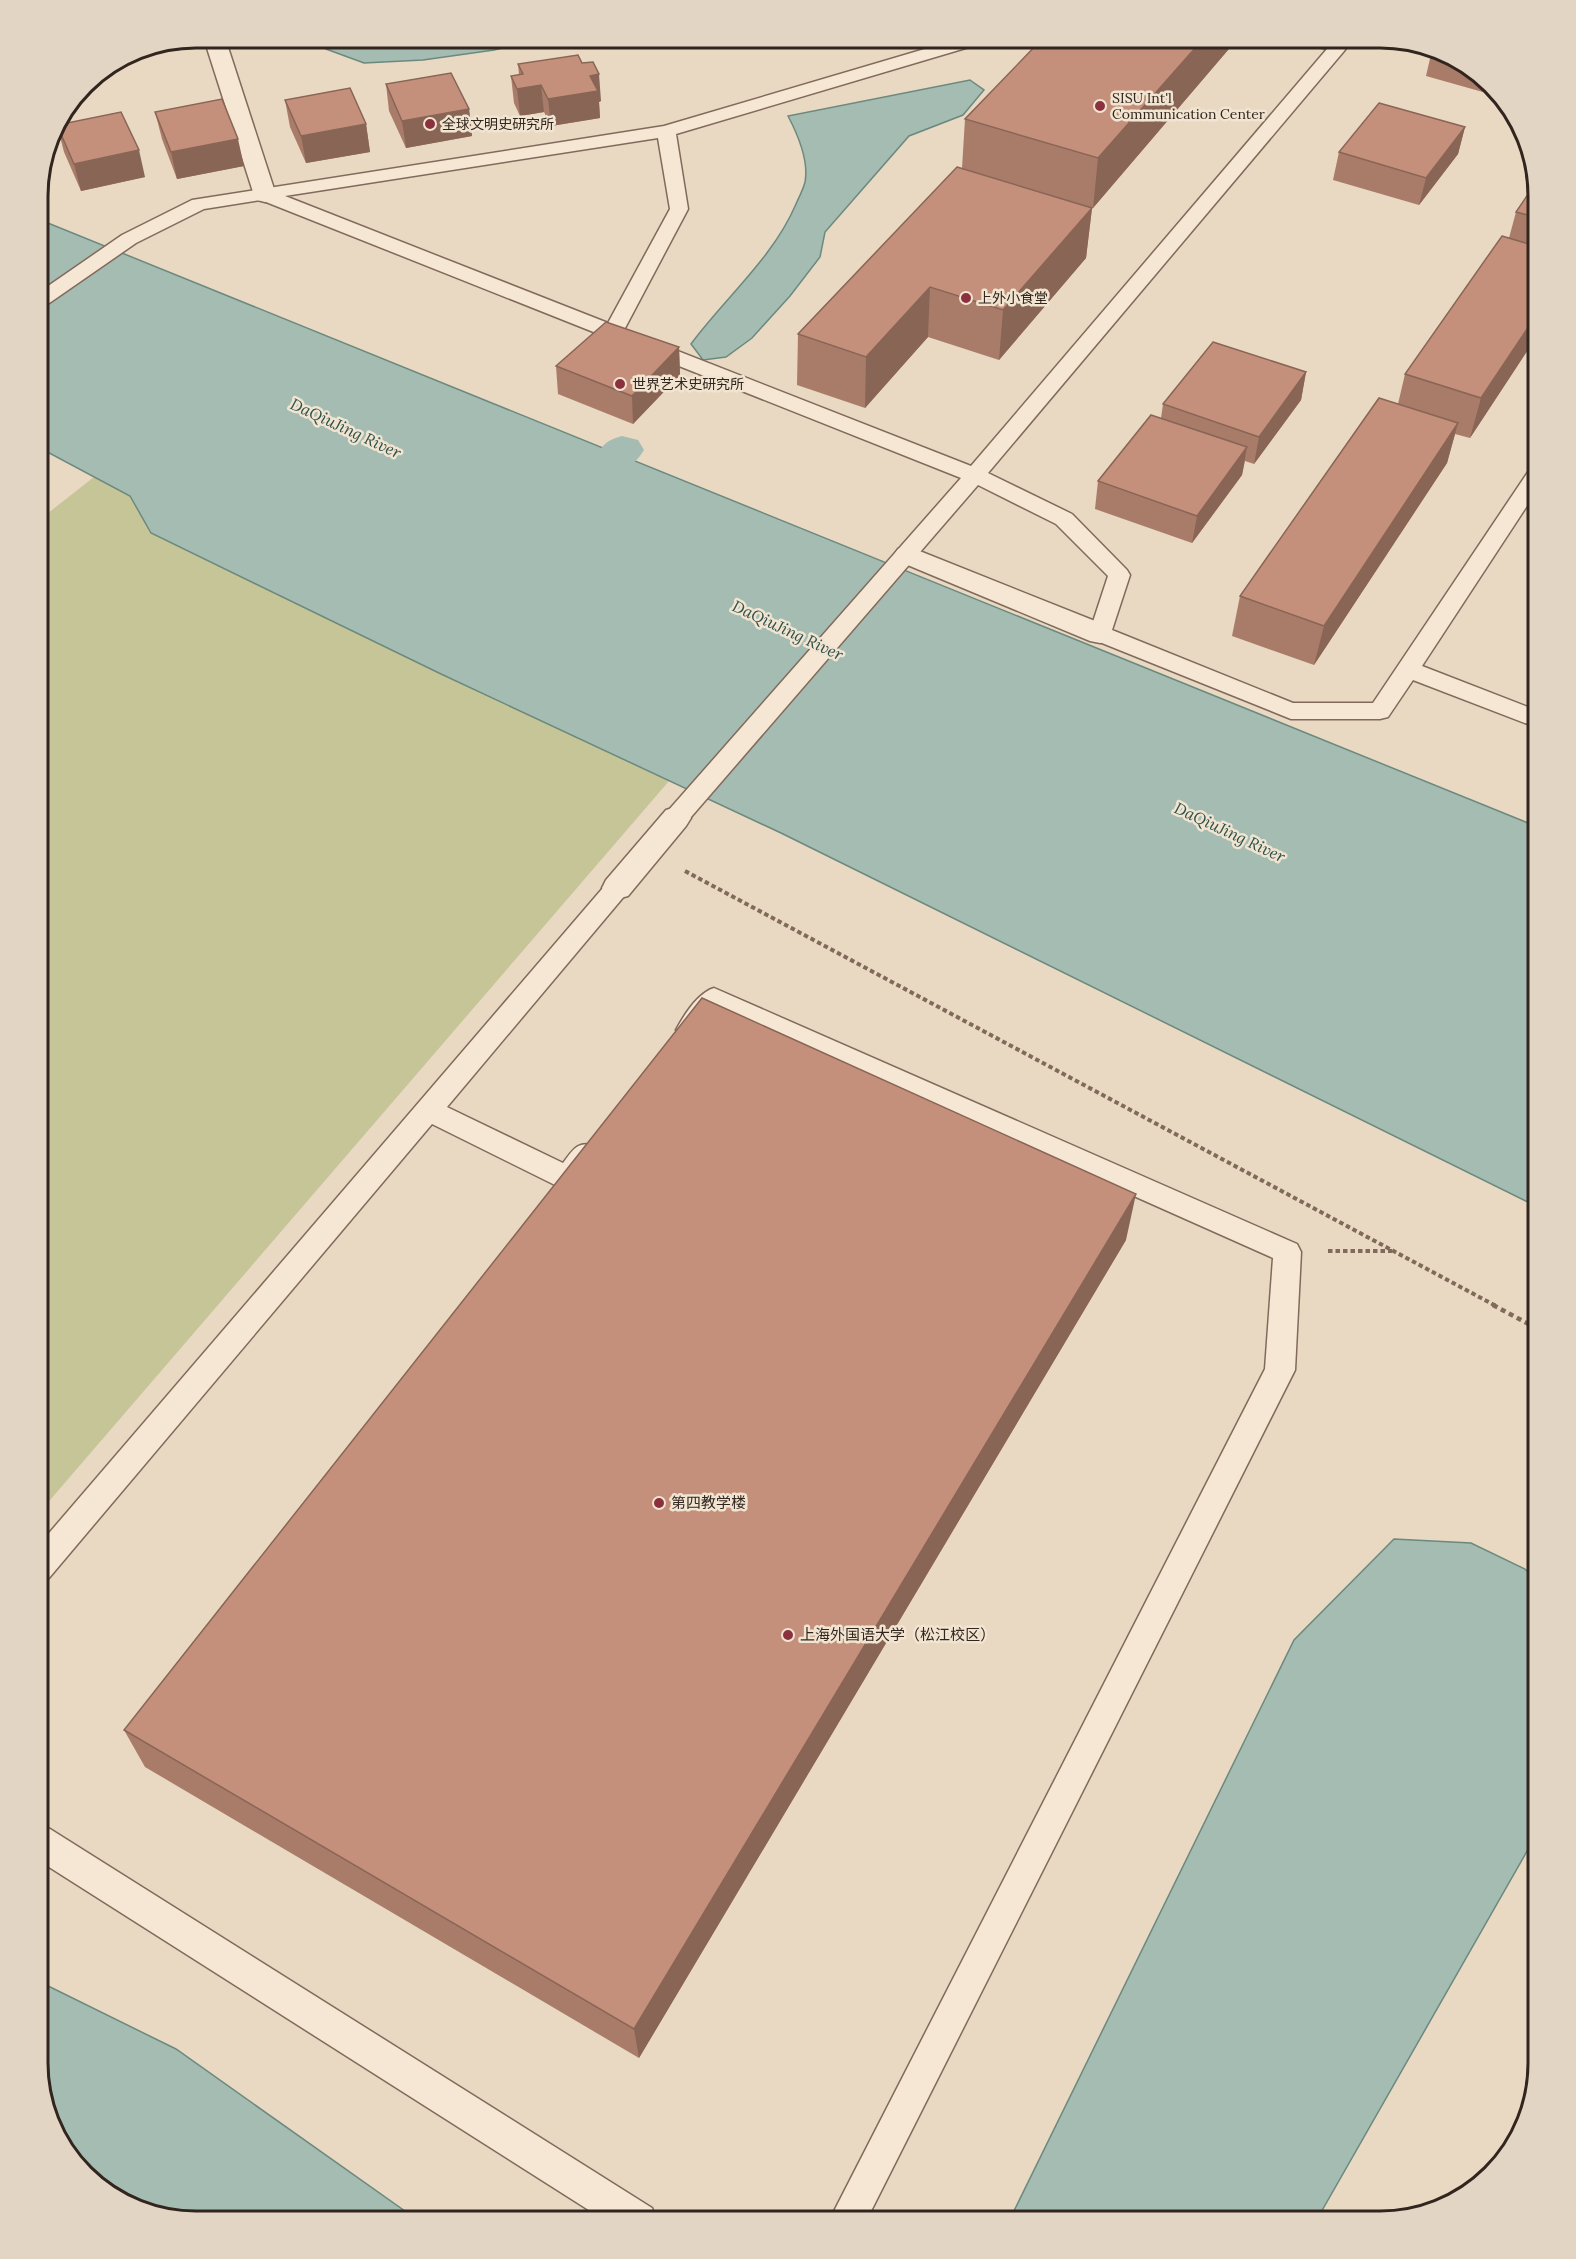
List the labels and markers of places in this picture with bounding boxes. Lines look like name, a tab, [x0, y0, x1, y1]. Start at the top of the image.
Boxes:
place label: SISU Int'l Communication Center	[1112, 89, 1265, 123]
marker: SISU Int'l Communication Center	[1093, 99, 1107, 113]
place label: 全球文明史研究所	[442, 115, 554, 133]
marker: 全球文明史研究所	[423, 117, 437, 131]
place label: 上外小食堂	[978, 289, 1048, 307]
marker: 上外小食堂	[959, 291, 973, 305]
place label: 世界艺术史研究所	[632, 375, 744, 393]
marker: 世界艺术史研究所	[613, 377, 627, 391]
place label: 第四教学楼	[671, 1493, 746, 1512]
marker: 第四教学楼	[652, 1496, 666, 1510]
place label: 上海外国语大学（松江校区）	[800, 1625, 995, 1644]
marker: 上海外国语大学（松江校区）	[781, 1628, 795, 1642]

